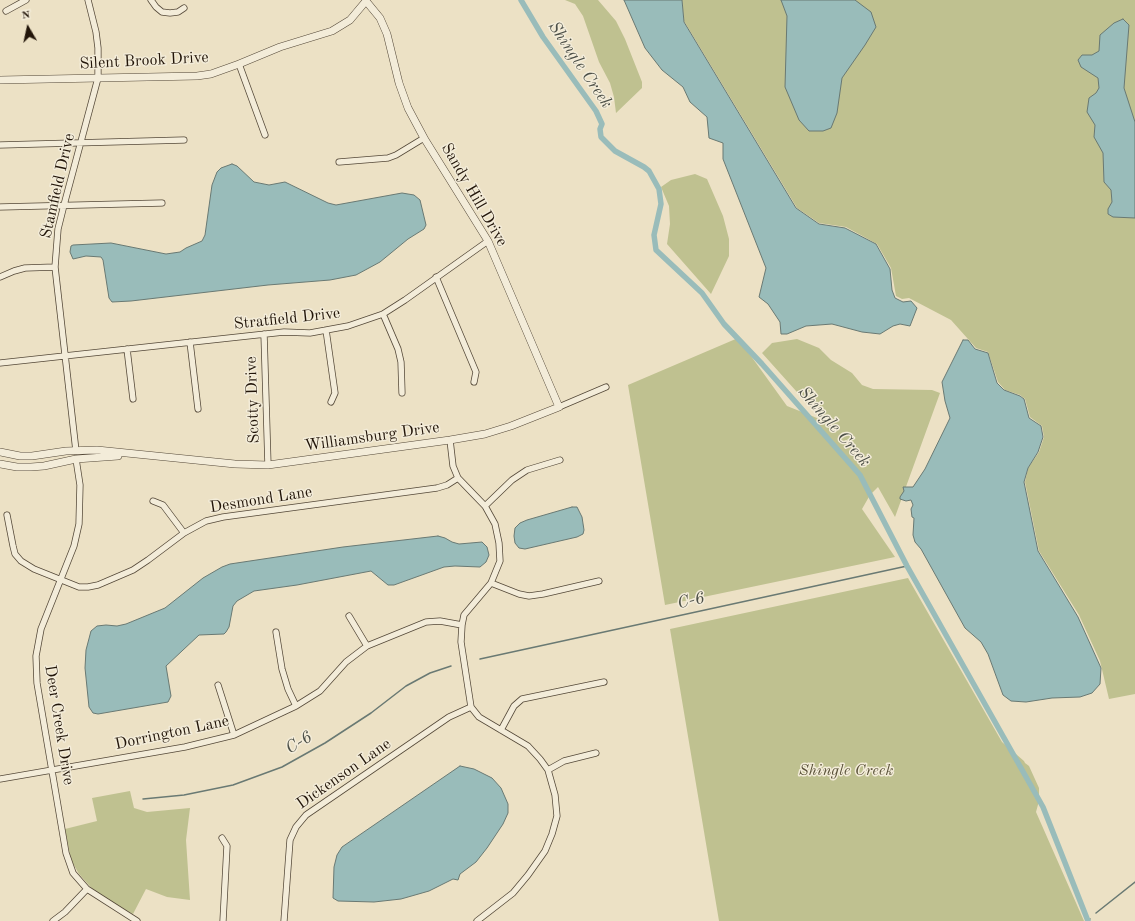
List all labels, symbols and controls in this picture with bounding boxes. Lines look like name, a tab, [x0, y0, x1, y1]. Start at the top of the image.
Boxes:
north arrow	[8, 8, 48, 48]
text: N	[21, 10, 31, 22]
water label: Shingle Creek	[543, 18, 617, 112]
street label: Silent Brook Drive	[79, 48, 209, 74]
street label: Stamfield Drive	[37, 131, 79, 241]
street label: Sandy Hill Drive	[437, 140, 511, 250]
street label: Stratfield Drive	[233, 304, 341, 334]
street label: Scotty Drive	[242, 356, 264, 444]
water label: Shingle Creek	[793, 382, 875, 472]
street label: Williamsburg Drive	[303, 418, 441, 456]
street label: Desmond Lane	[208, 482, 314, 518]
water label: C-6	[675, 588, 707, 614]
street label: Deer Creek Drive	[40, 664, 78, 786]
street label: Dorrington Lane	[113, 712, 231, 754]
water label: C-6	[282, 727, 316, 759]
street label: Dickenson Lane	[293, 734, 395, 814]
park label: Shingle Creek	[799, 761, 893, 781]

